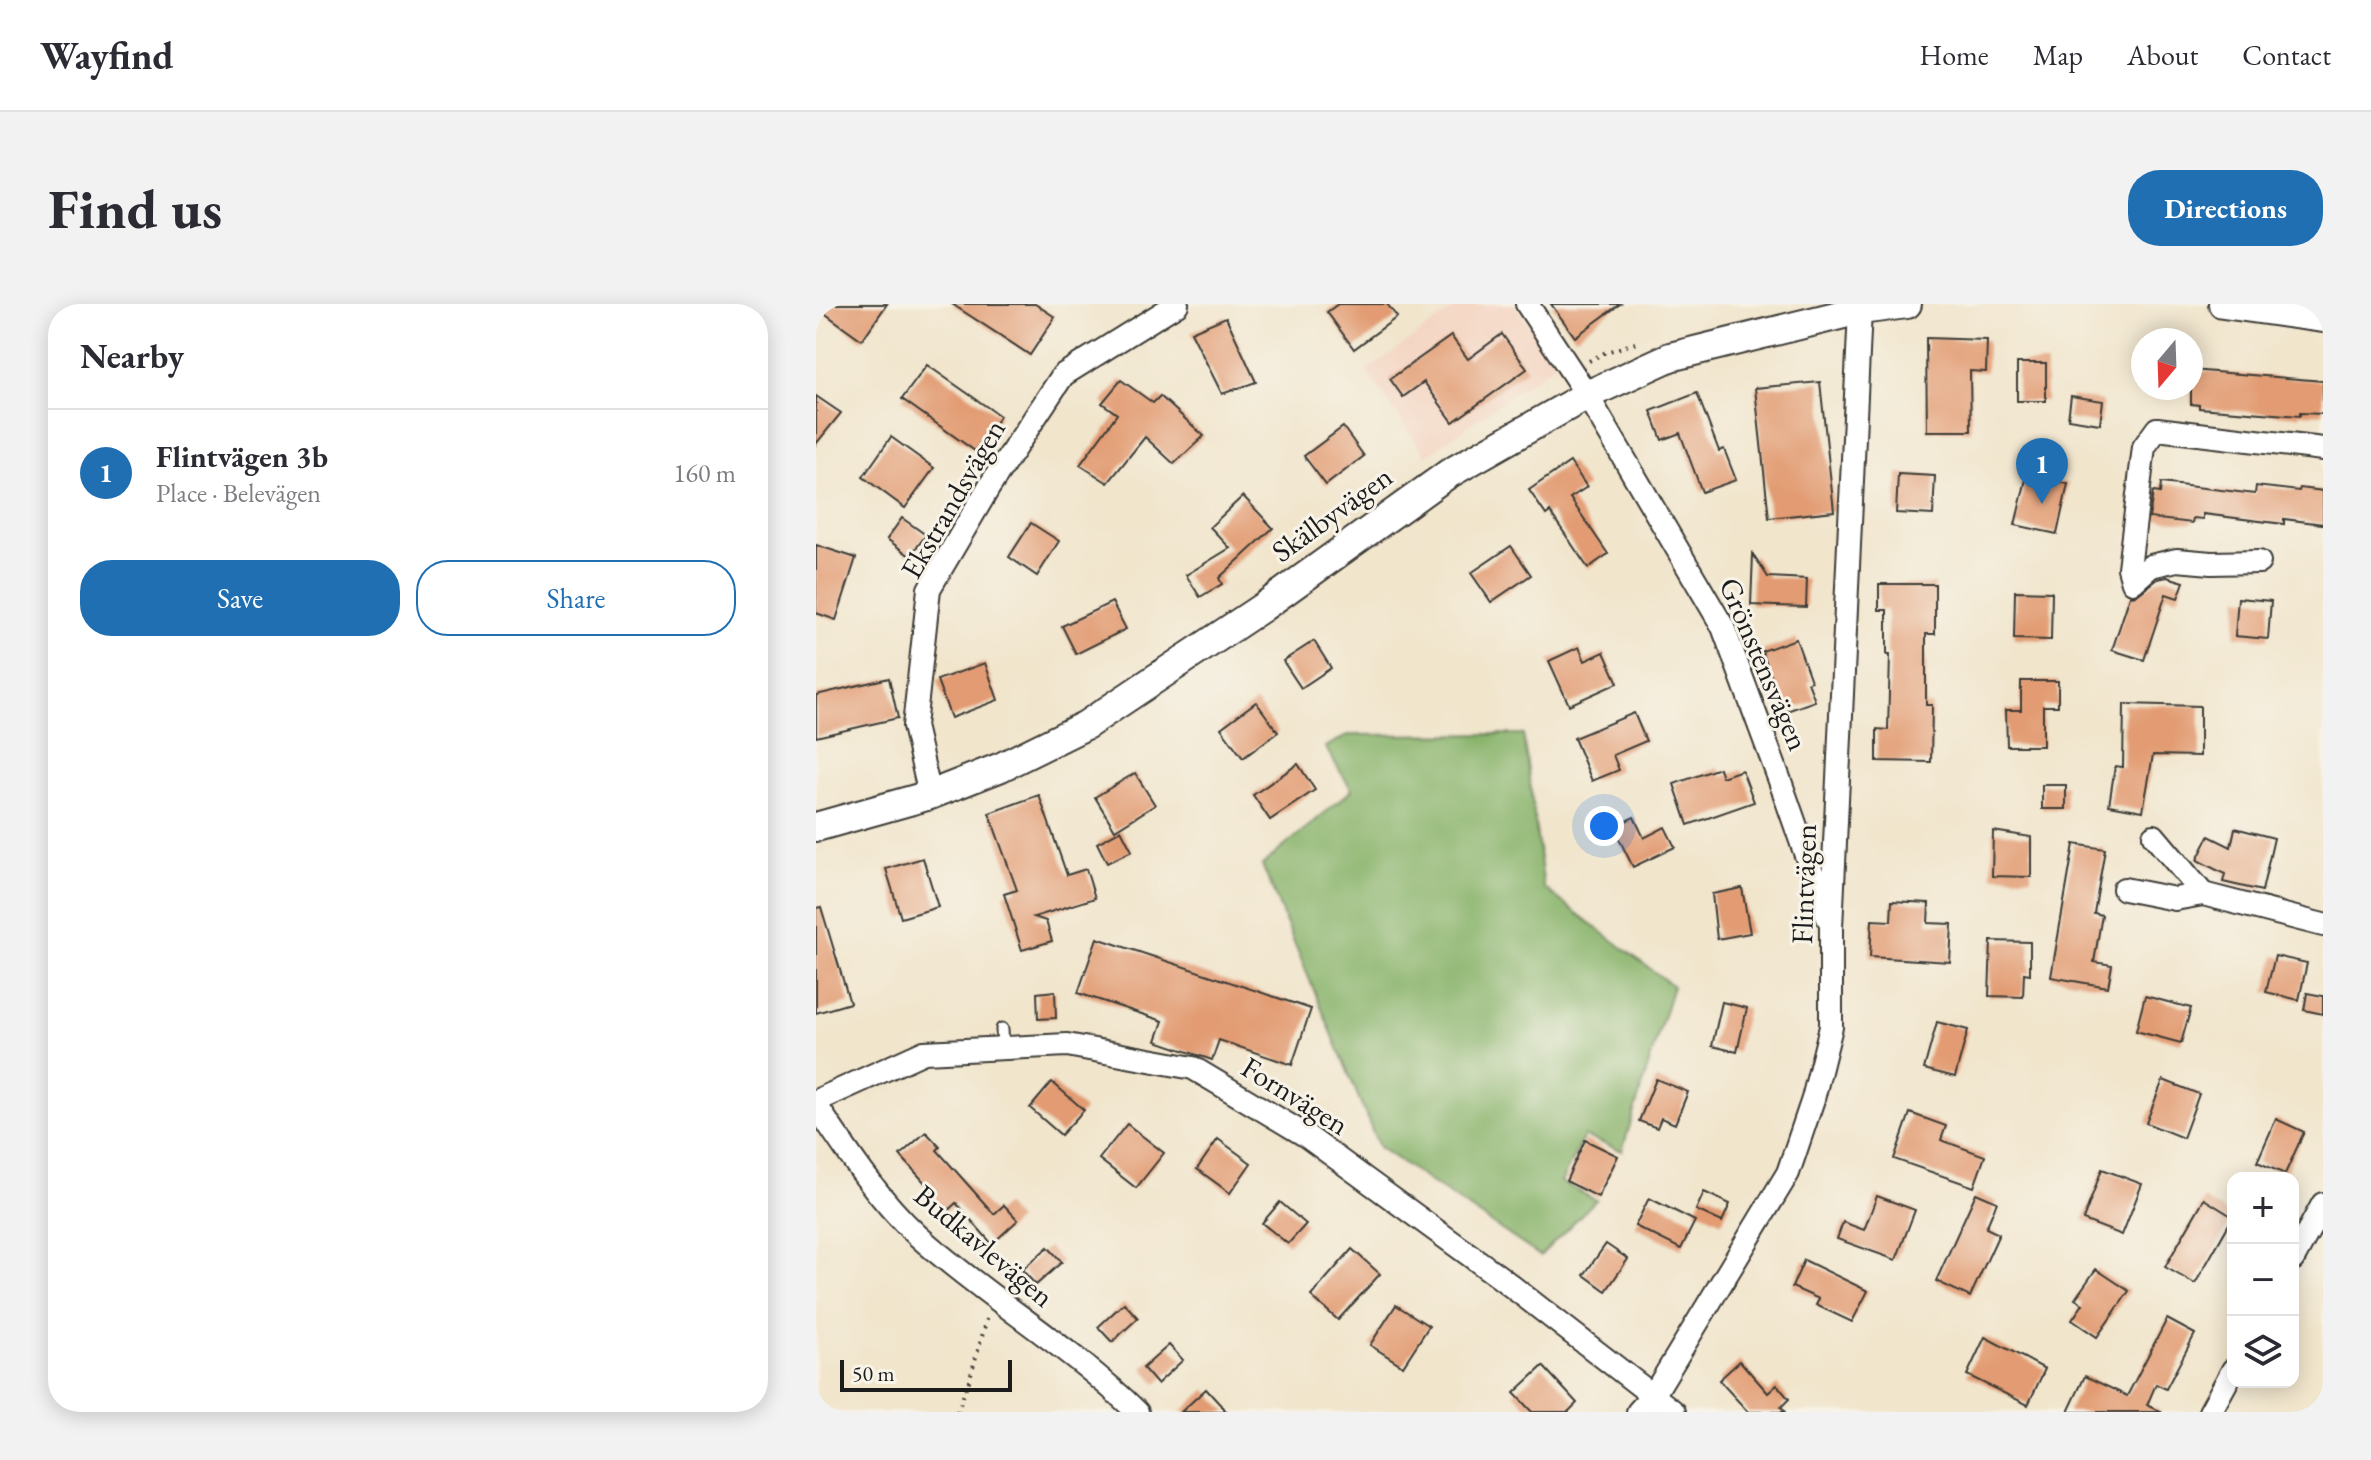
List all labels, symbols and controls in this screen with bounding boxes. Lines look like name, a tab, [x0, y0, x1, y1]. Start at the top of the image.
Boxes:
text: Wayfind	[40, 31, 174, 80]
text: Home	[1919, 37, 1989, 73]
text: Map	[2033, 37, 2083, 73]
text: About	[2127, 37, 2198, 73]
text: Contact	[2242, 37, 2331, 73]
button: Directions	[2128, 170, 2323, 246]
text: Find us	[48, 172, 222, 245]
north arrow	[2131, 328, 2203, 400]
text: Nearby	[80, 334, 184, 378]
street label: Ekstrandsvägen	[891, 412, 1014, 586]
text: Flintvägen 3b	[156, 437, 328, 476]
pin: 1	[2016, 438, 2068, 504]
text: 1	[99, 456, 113, 490]
text: 160 m	[673, 456, 736, 490]
street label: Skälbyvägen	[1263, 456, 1400, 571]
text: Place · Belevägen	[156, 476, 321, 510]
button: Save	[80, 560, 400, 636]
button: Share	[416, 560, 736, 636]
street label: Grönstensvägen	[1711, 571, 1818, 756]
your location	[1584, 806, 1624, 846]
street label: Flintvägen	[1782, 823, 1825, 945]
street label: Fornvägen	[1234, 1047, 1356, 1144]
map controls	[2227, 1172, 2299, 1388]
button: +	[2227, 1172, 2299, 1244]
street label: Budkavlevägen	[906, 1176, 1063, 1316]
button: −	[2227, 1244, 2299, 1316]
button: layers	[2227, 1316, 2299, 1388]
scale bar	[840, 1356, 1012, 1392]
text: 50 m	[852, 1359, 895, 1388]

